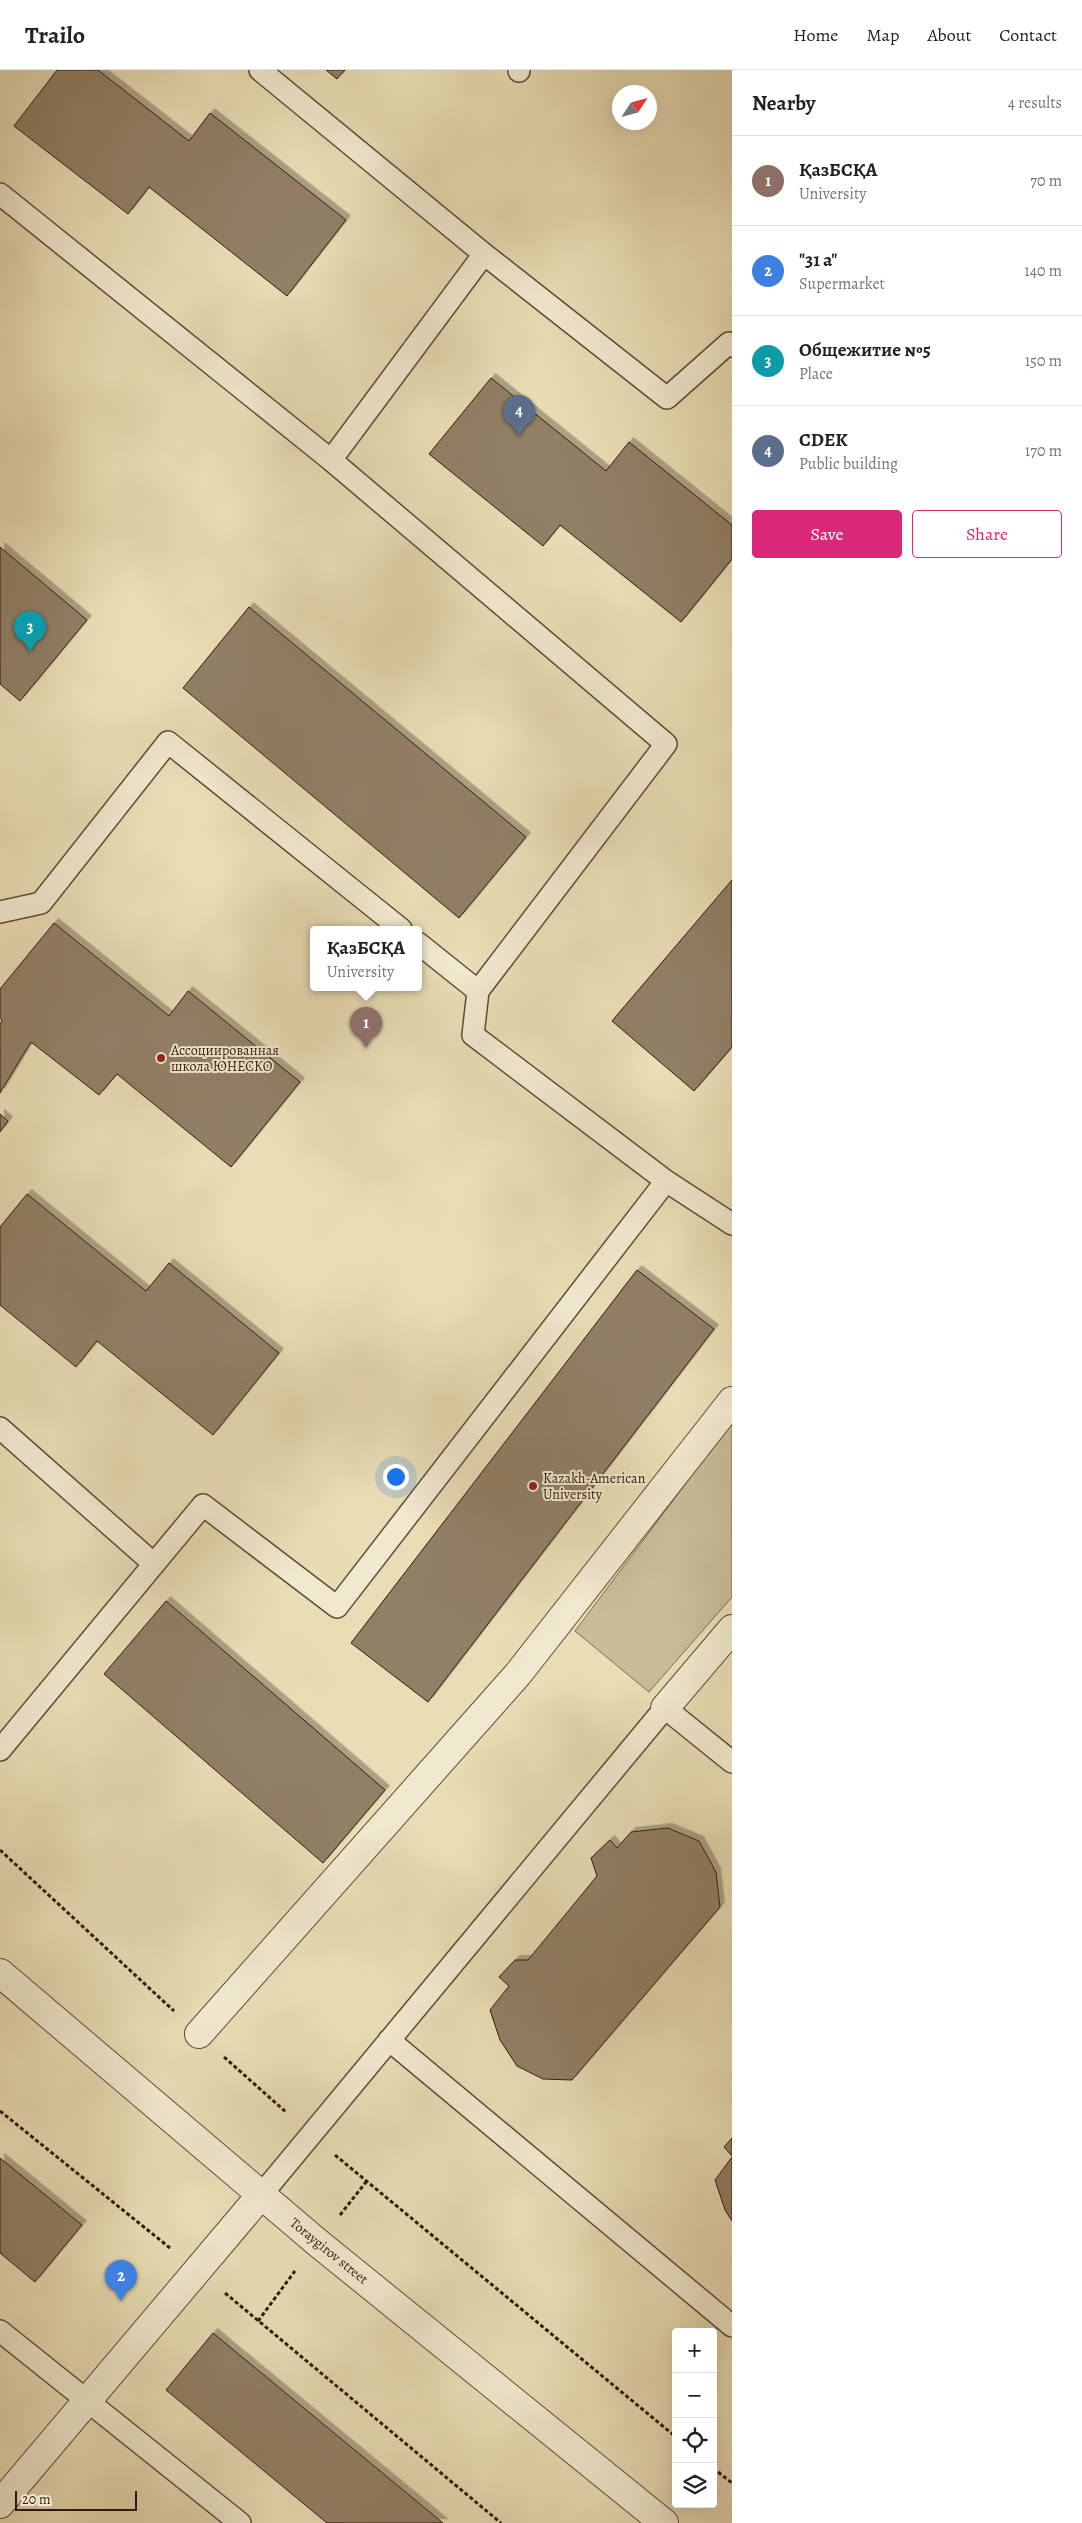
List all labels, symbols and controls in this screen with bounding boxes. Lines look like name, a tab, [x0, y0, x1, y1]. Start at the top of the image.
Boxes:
text: Trailo	[25, 19, 85, 51]
text: Home	[793, 23, 838, 47]
text: Map	[866, 23, 899, 47]
text: About	[927, 23, 971, 47]
text: Contact	[999, 23, 1057, 47]
north arrow	[612, 85, 657, 130]
text: Nearby	[752, 89, 815, 117]
text: 4 results	[1008, 92, 1062, 114]
text: ҚазБСҚА	[799, 157, 877, 183]
text: 1	[765, 170, 771, 192]
text: 70 m	[1030, 170, 1062, 192]
text: University	[799, 183, 866, 205]
text: "31 а"	[799, 247, 837, 273]
text: 2	[764, 260, 772, 282]
text: 140 m	[1024, 260, 1062, 282]
text: Supermarket	[799, 273, 885, 295]
text: Общежитие №5	[799, 337, 931, 363]
text: 3	[765, 350, 771, 372]
text: 150 m	[1025, 350, 1062, 372]
text: Place	[799, 363, 833, 385]
pin: 4	[503, 395, 535, 436]
text: CDEK	[799, 427, 848, 453]
text: 4	[764, 440, 772, 462]
text: 170 m	[1025, 440, 1062, 462]
text: Public building	[799, 453, 898, 475]
button: Save	[752, 510, 902, 558]
button: Share	[912, 510, 1062, 558]
pin: 3	[14, 611, 46, 652]
popup	[310, 926, 422, 991]
text: ҚазБСҚА	[327, 935, 405, 961]
text: University	[327, 961, 394, 983]
pin: 1	[350, 1007, 382, 1048]
place label: Ассоциированная школа ЮНЕСКО	[170, 1041, 279, 1076]
marker: Ассоциированная школа ЮНЕСКО	[155, 1052, 167, 1064]
your location	[383, 1464, 409, 1490]
place label: Kazakh-American University	[543, 1469, 646, 1504]
marker: Kazakh-American University	[527, 1480, 539, 1492]
street label: Toraygirov street	[286, 2213, 372, 2289]
pin: 2	[105, 2260, 137, 2301]
map controls	[672, 2328, 717, 2508]
button: +	[672, 2328, 717, 2373]
button: −	[672, 2373, 717, 2418]
button: locate	[672, 2418, 717, 2463]
button: layers	[672, 2463, 717, 2508]
scale bar	[15, 2488, 138, 2511]
text: 20 m	[22, 2490, 51, 2509]

